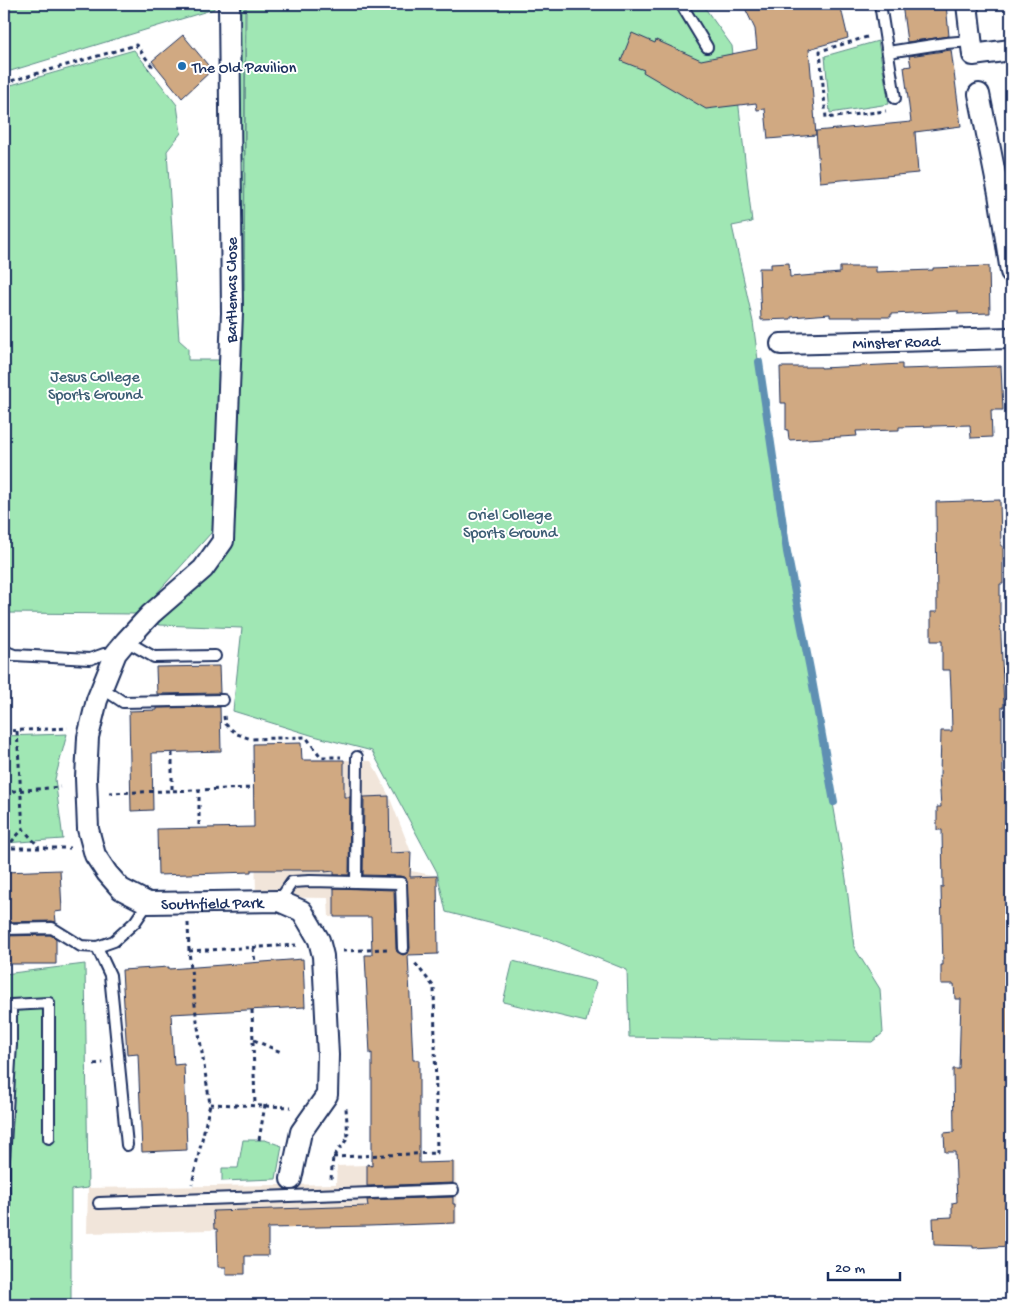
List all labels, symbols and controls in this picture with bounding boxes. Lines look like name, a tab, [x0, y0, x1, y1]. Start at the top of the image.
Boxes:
marker: The Old Pavilion	[176, 60, 188, 72]
place label: The Old Pavilion	[191, 60, 297, 79]
street label: Bartlemas Close	[224, 236, 243, 344]
street label: Minster Road	[852, 334, 942, 355]
park label: Jesus College Sports Ground	[48, 369, 144, 406]
park label: Oriel College Sports Ground	[463, 507, 559, 544]
street label: Southfield Park	[161, 895, 265, 916]
scale bar	[828, 1249, 900, 1281]
text: 20 m	[835, 1260, 865, 1278]

